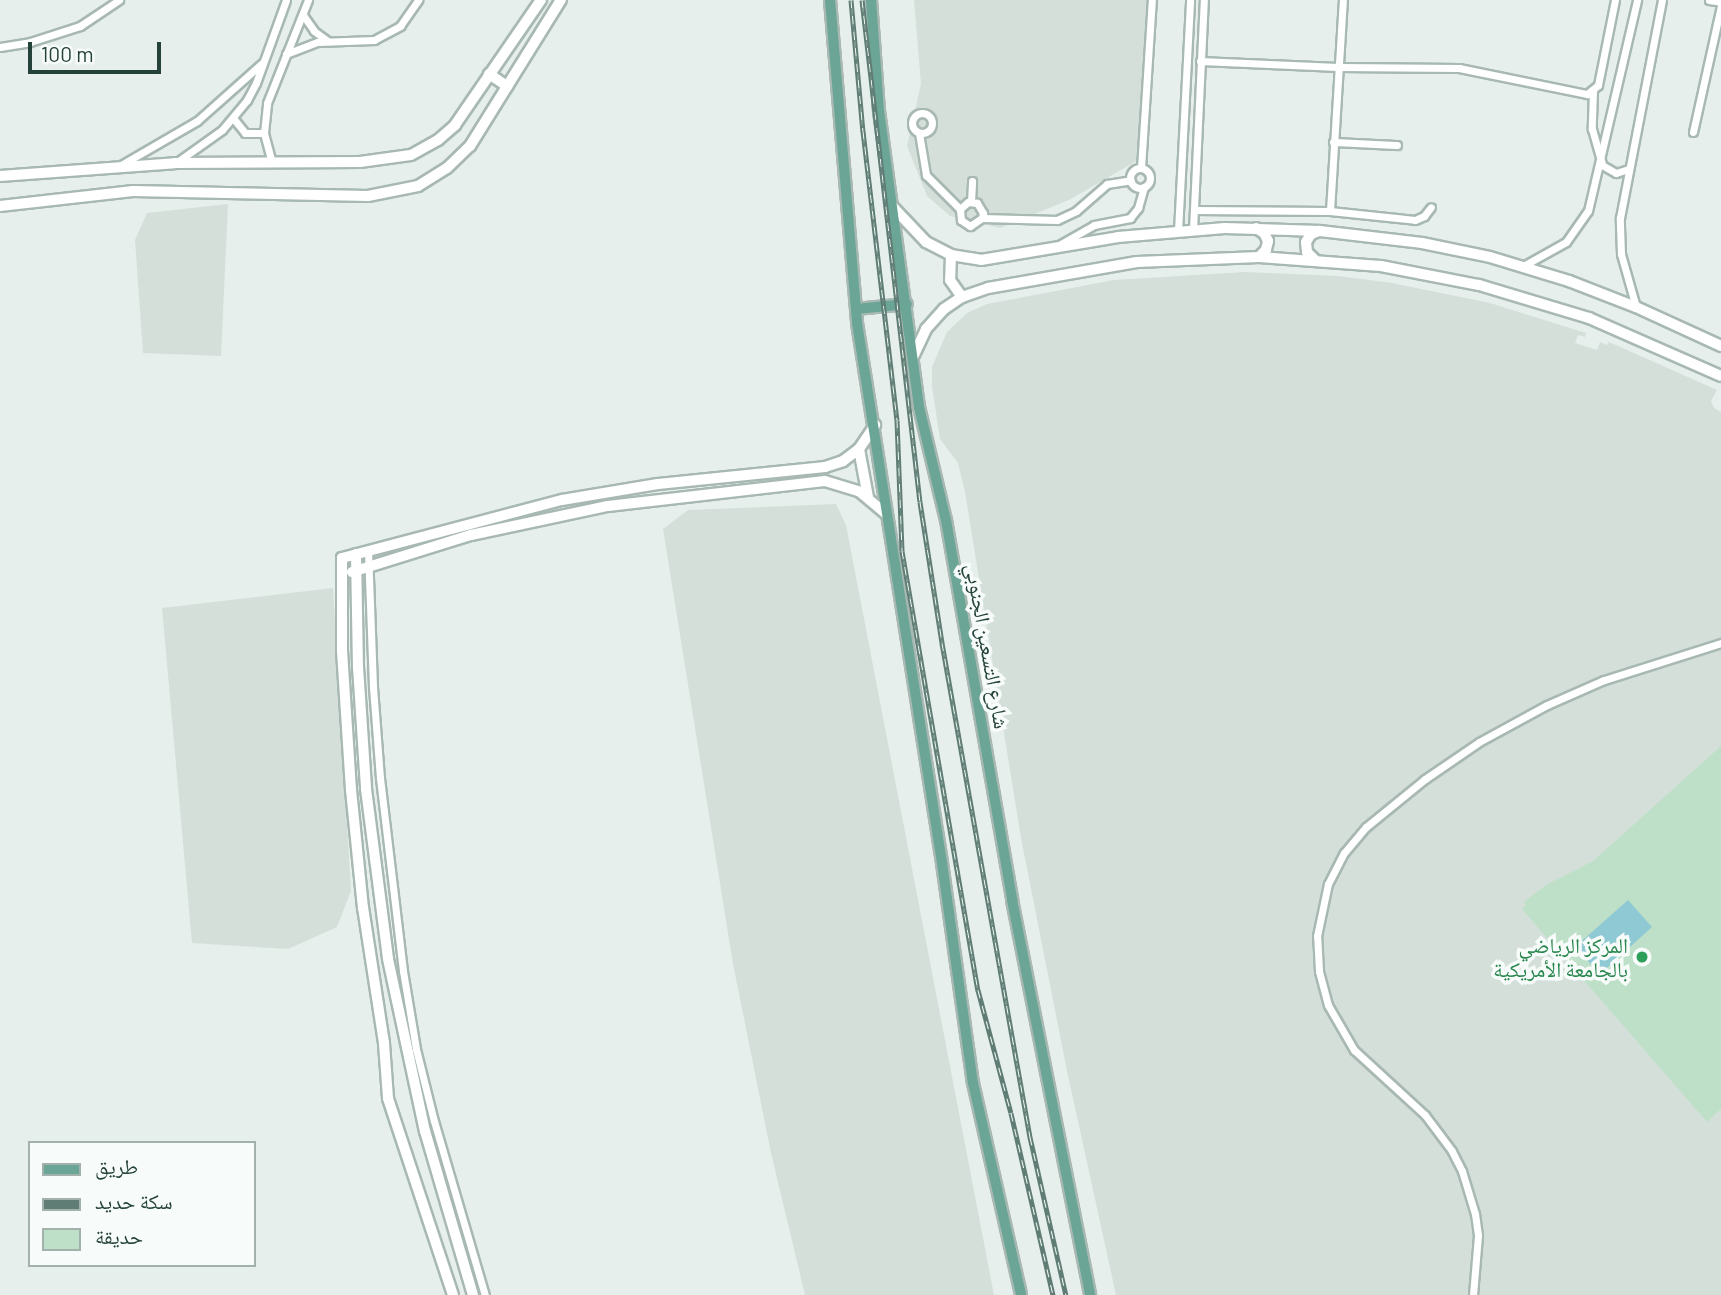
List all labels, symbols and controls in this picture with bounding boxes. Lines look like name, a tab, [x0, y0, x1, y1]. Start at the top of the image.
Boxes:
scale bar	[32, 28, 164, 72]
text: 100 m	[41, 41, 94, 66]
street label: شارع التسعين الجنوبي	[961, 561, 1015, 731]
place label: المركز الرياضي بالجامعة الأمريكية	[1493, 932, 1628, 982]
marker: المركز الرياضي بالجامعة الأمريكية	[1634, 949, 1650, 965]
legend	[28, 1141, 256, 1267]
text: طريق	[95, 1153, 138, 1178]
text: سكة حديد	[95, 1188, 173, 1213]
text: حديقة	[95, 1223, 143, 1248]

